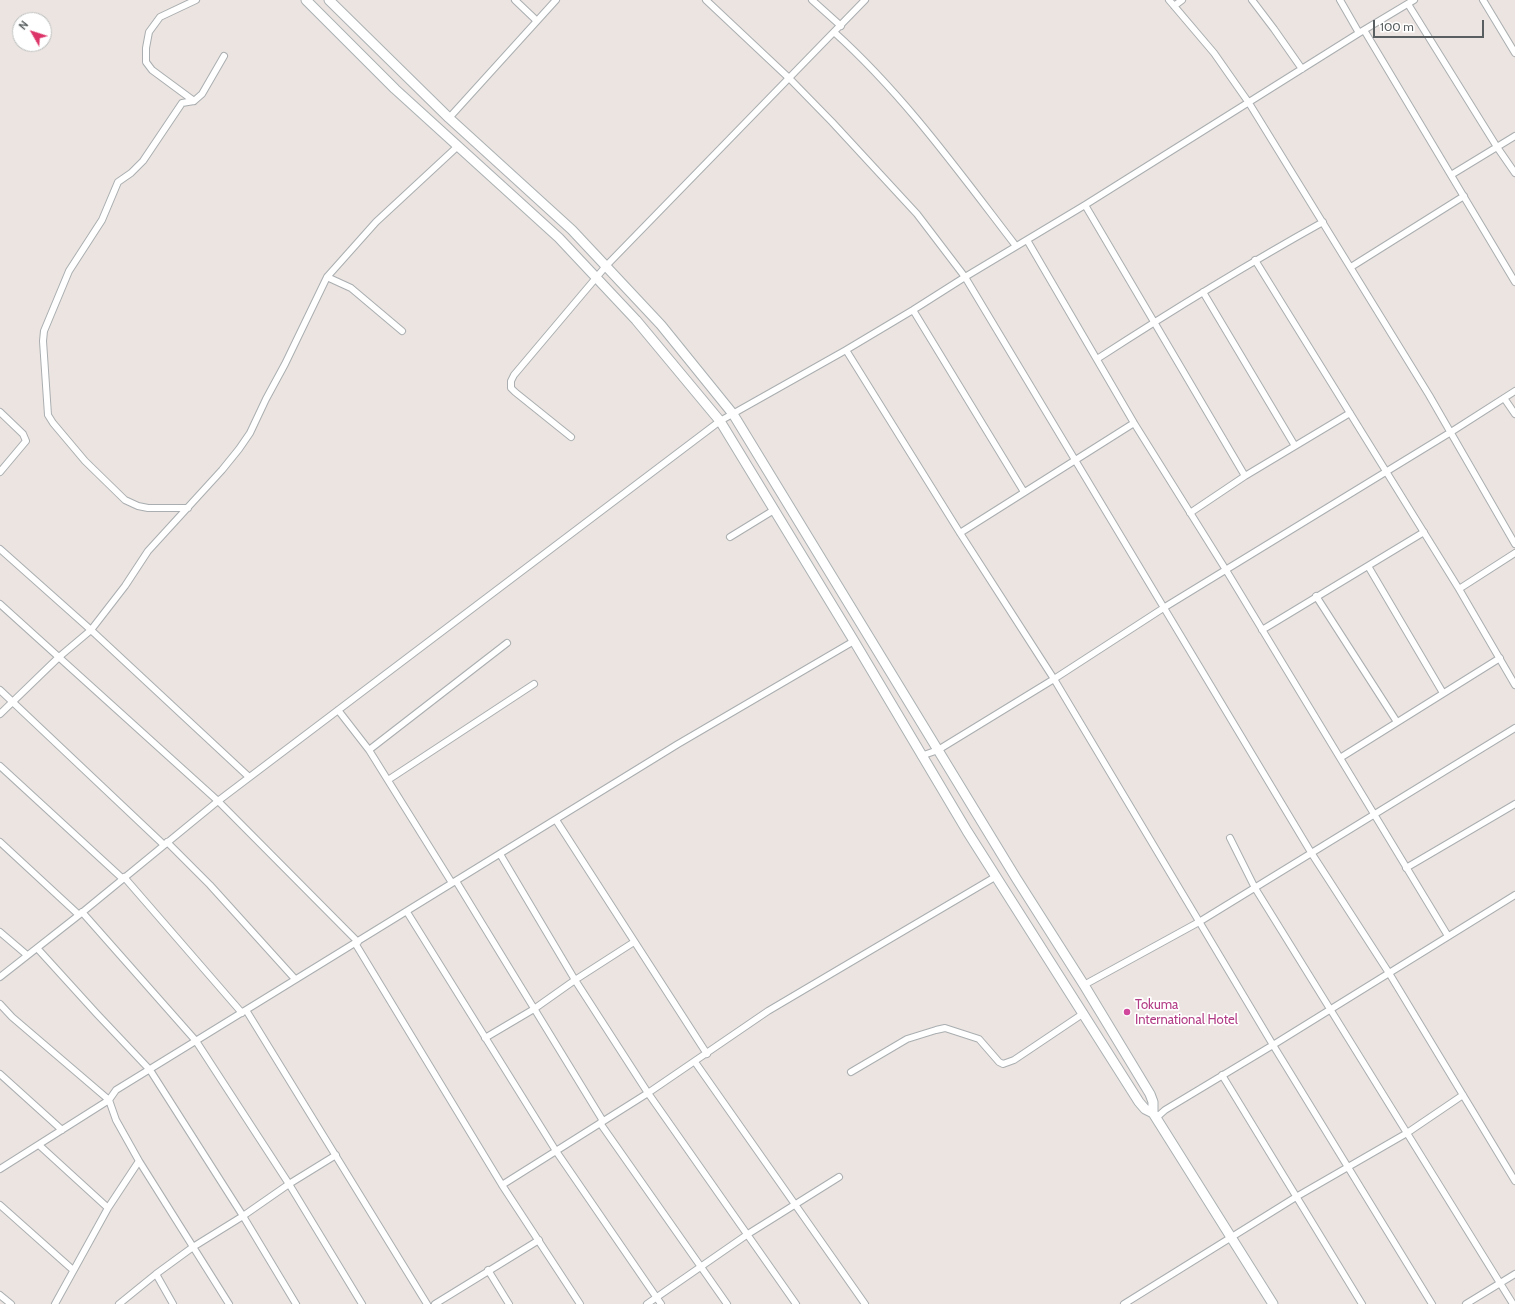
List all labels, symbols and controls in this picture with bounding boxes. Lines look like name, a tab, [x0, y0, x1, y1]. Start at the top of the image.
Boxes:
north arrow	[12, 12, 52, 52]
scale bar	[1375, 12, 1486, 38]
text: N	[16, 18, 31, 33]
text: 100 m	[1380, 19, 1414, 34]
place label: Tokuma International Hotel	[1135, 997, 1238, 1028]
marker: Tokuma International Hotel	[1122, 1007, 1132, 1017]

